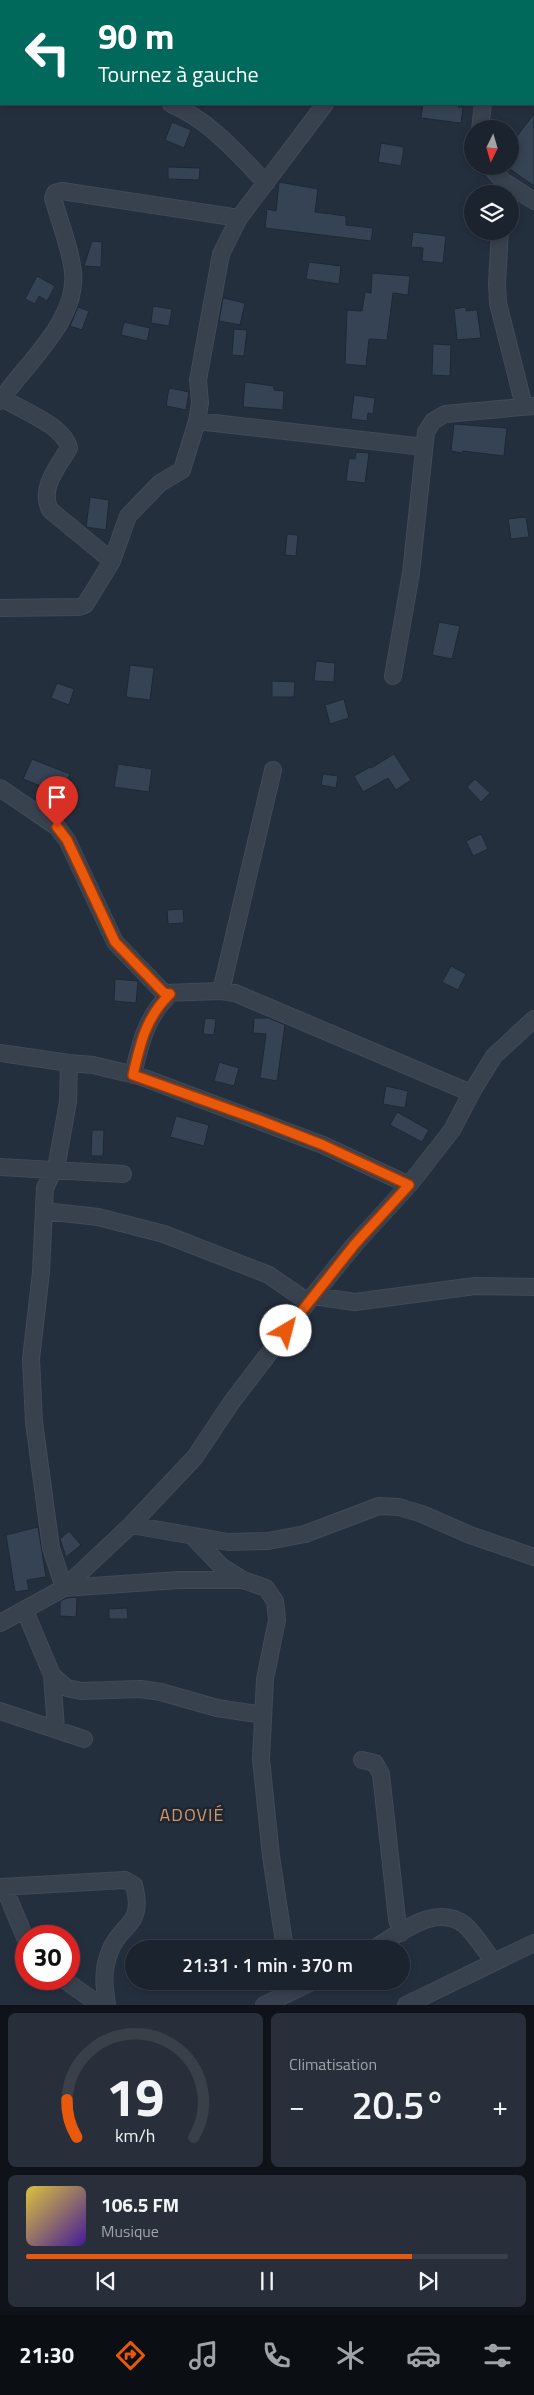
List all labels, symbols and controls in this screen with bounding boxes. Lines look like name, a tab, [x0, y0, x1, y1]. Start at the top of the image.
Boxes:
text: 90 m	[98, 9, 174, 63]
icon: left	[15, 20, 80, 85]
text: Tournez à gauche	[98, 57, 259, 91]
north arrow	[464, 120, 519, 175]
map controls	[464, 120, 519, 240]
button: layers	[464, 185, 519, 240]
pin	[36, 776, 78, 827]
icon: arrive	[43, 783, 71, 811]
position arrow	[259, 1304, 311, 1356]
district label: ADOVIÉ	[160, 1801, 224, 1828]
speed limit sign: 30	[15, 1925, 80, 1990]
text: 21:31 · 1 min · 370 m	[182, 1950, 353, 1979]
text: Climatisation	[289, 2052, 377, 2076]
text: 19	[106, 2057, 165, 2136]
text: 20.5°	[351, 2076, 446, 2134]
text: −	[289, 2084, 305, 2127]
text: +	[492, 2084, 508, 2127]
text: km/h	[115, 2122, 156, 2149]
text: 106.5 FM	[101, 2190, 179, 2219]
text: Musique	[101, 2219, 159, 2243]
icon: previous	[92, 2267, 120, 2295]
icon: pause	[253, 2267, 281, 2295]
icon: next	[414, 2267, 442, 2295]
text: 21:30	[19, 2338, 74, 2372]
icon: directions	[113, 2338, 148, 2373]
icon: music	[186, 2338, 221, 2373]
icon: phone	[259, 2338, 294, 2373]
icon: climate	[333, 2338, 368, 2373]
icon: car	[406, 2338, 441, 2373]
icon: filters	[480, 2338, 515, 2373]

